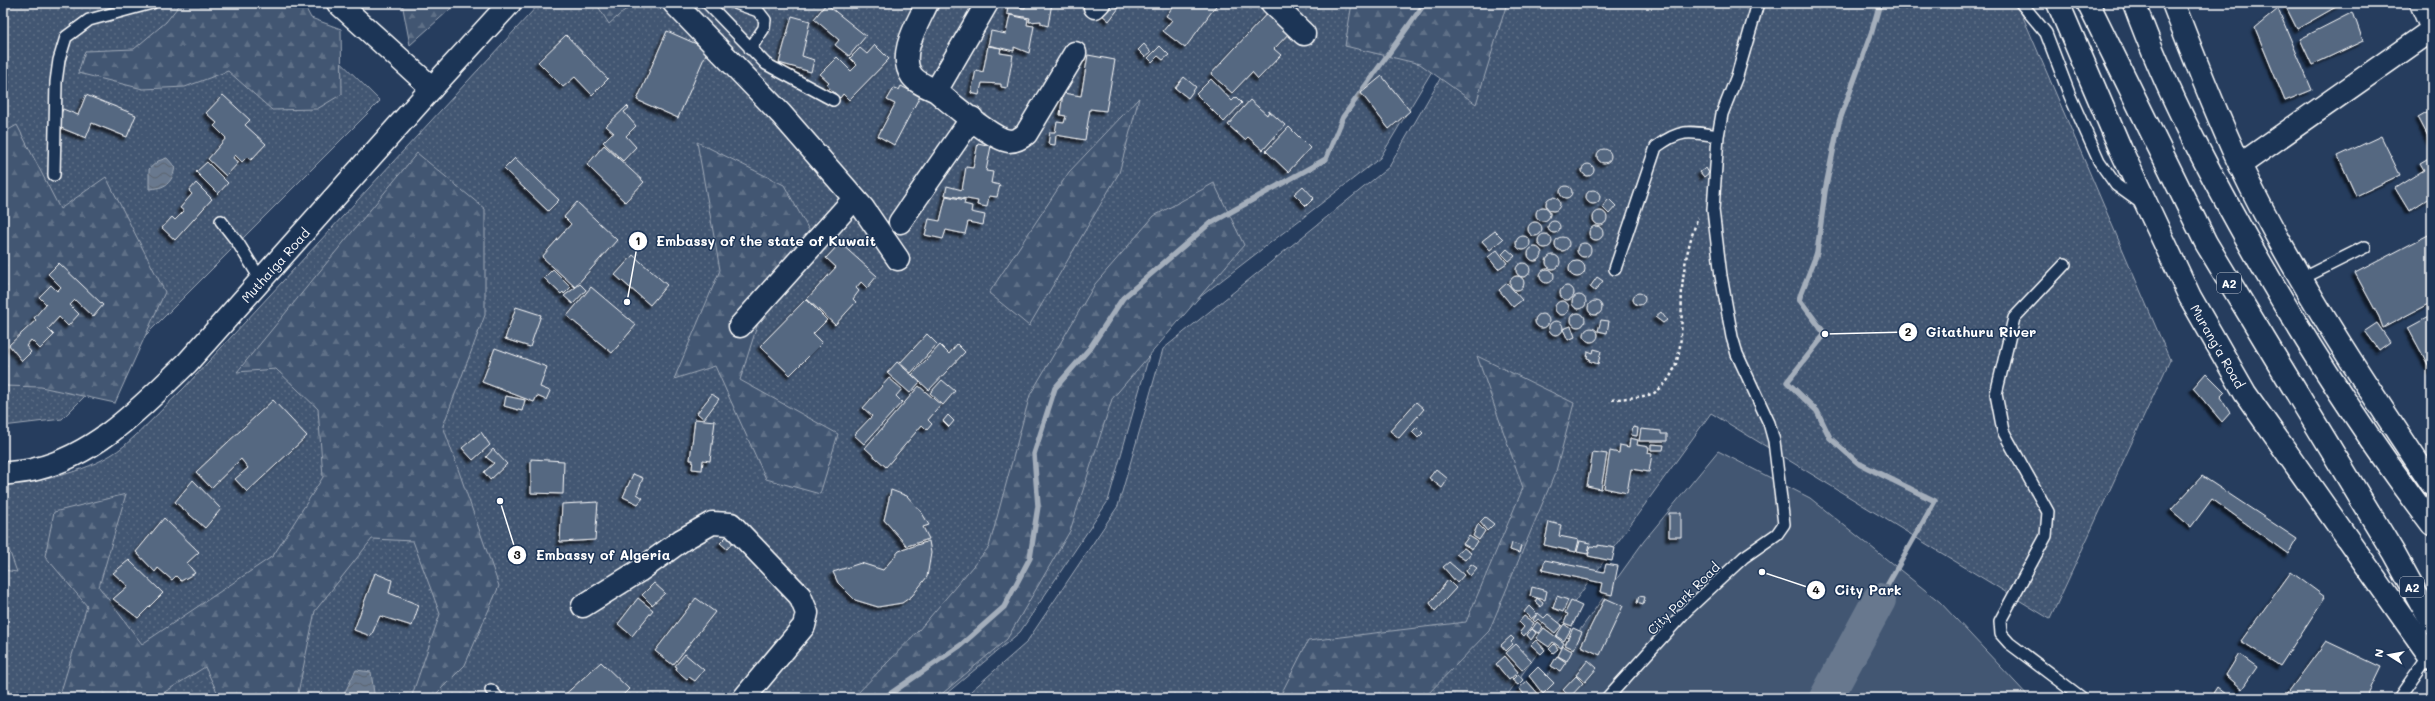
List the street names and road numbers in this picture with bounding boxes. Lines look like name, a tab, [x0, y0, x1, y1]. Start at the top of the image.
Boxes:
street label: Muthaiga Road	[237, 224, 313, 306]
road number: A2	[2217, 273, 2241, 293]
street label: Murang'a Road	[2187, 301, 2249, 391]
street label: City Park Road	[1643, 558, 1723, 638]
road number: A2	[2400, 577, 2424, 597]

